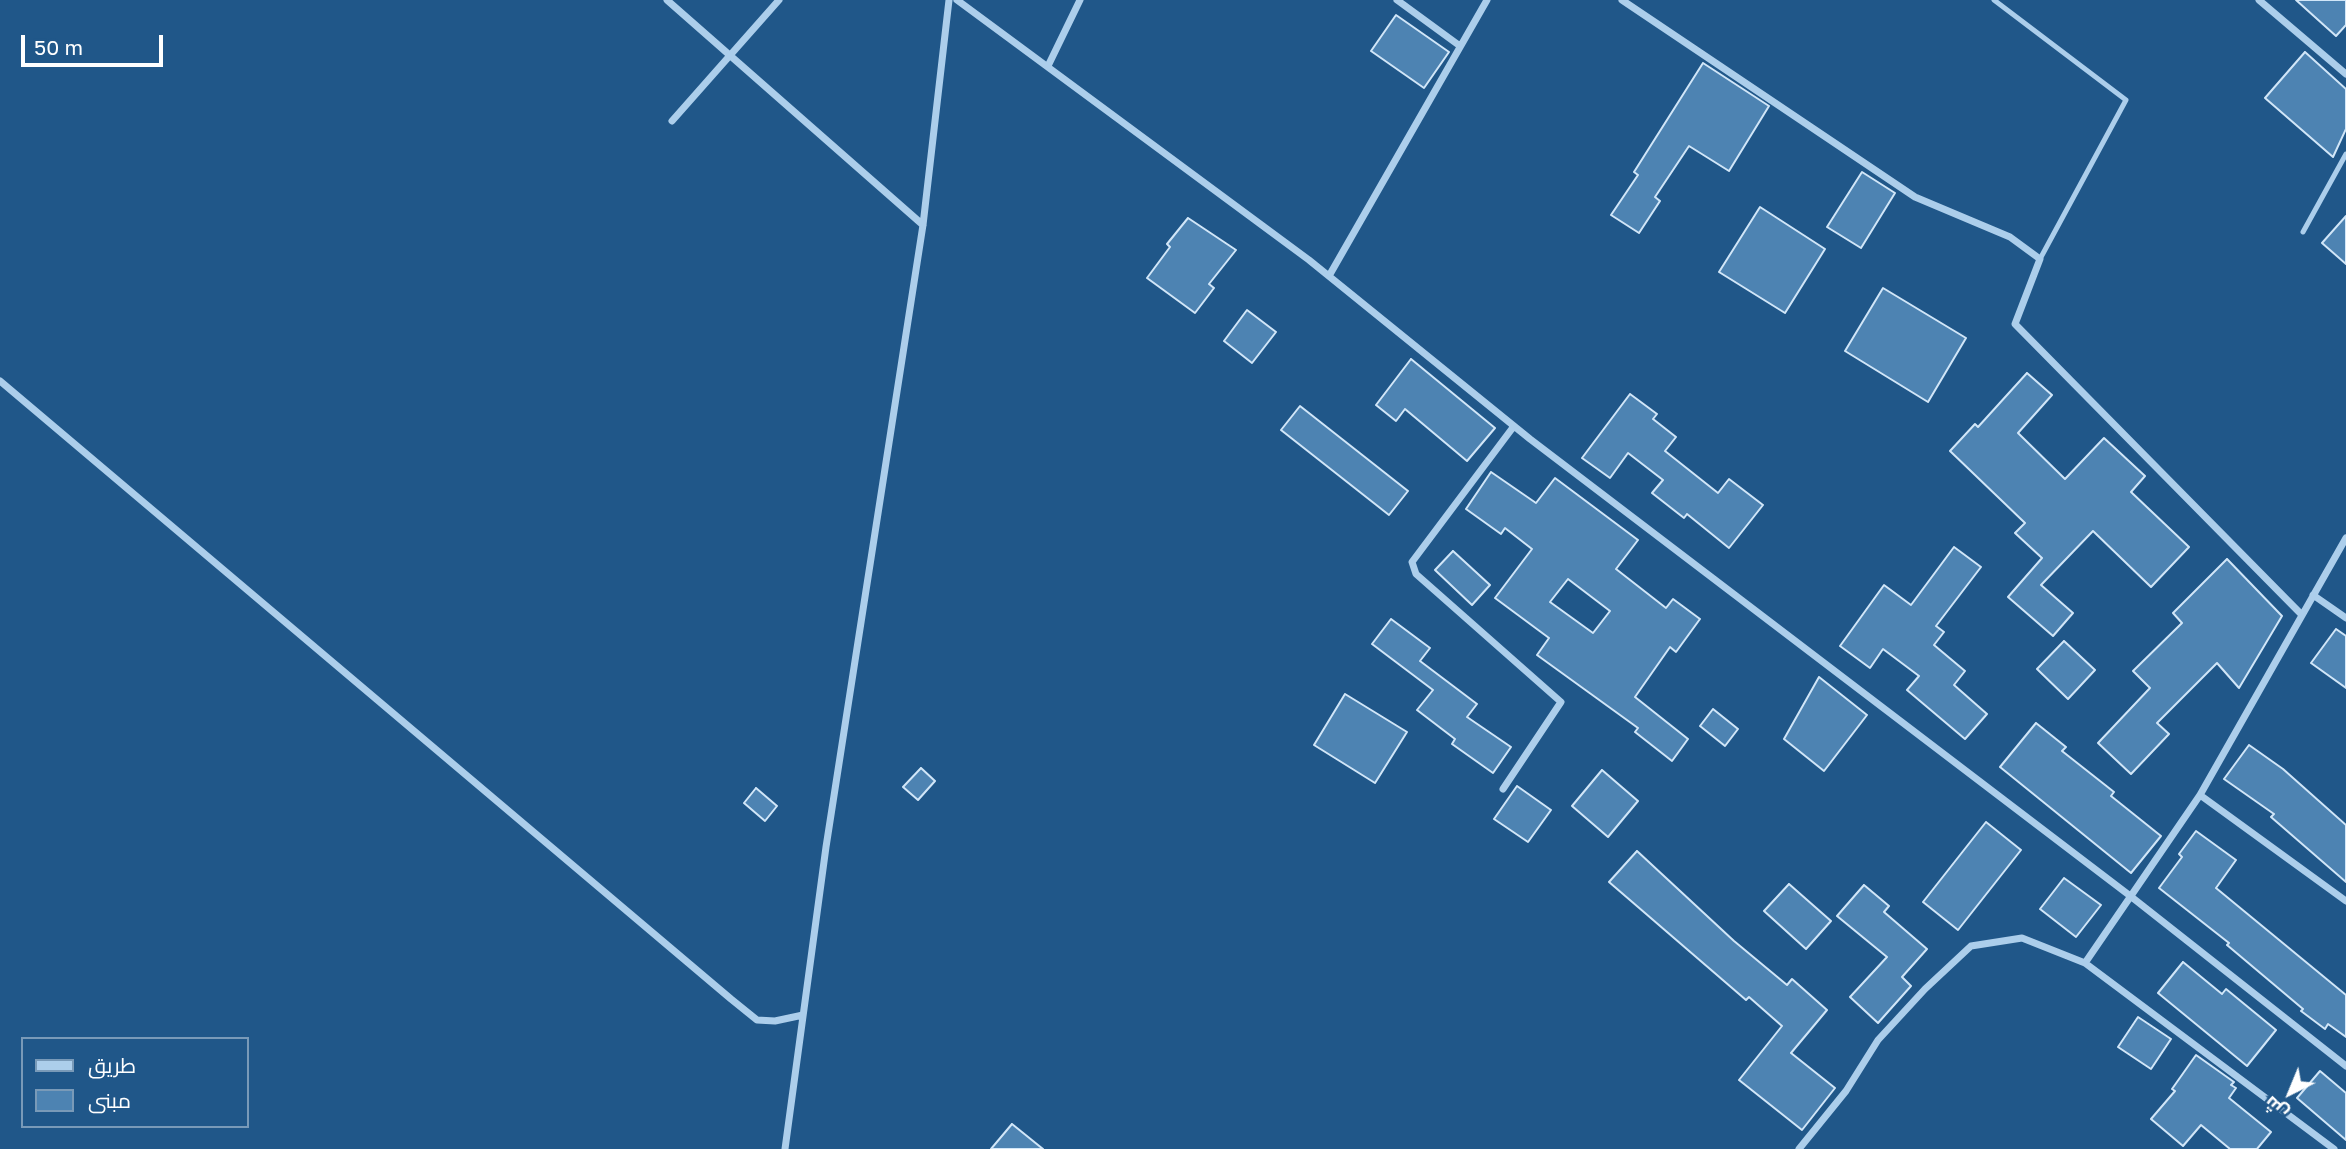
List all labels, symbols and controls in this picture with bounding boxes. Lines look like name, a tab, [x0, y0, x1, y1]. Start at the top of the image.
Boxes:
scale bar	[24, 21, 166, 65]
text: 50 m	[34, 34, 83, 60]
legend	[21, 1037, 248, 1128]
text: طريق	[88, 1052, 136, 1078]
north arrow	[2255, 1058, 2325, 1128]
text: مبنى	[88, 1087, 131, 1113]
text: ش	[2259, 1092, 2292, 1125]

